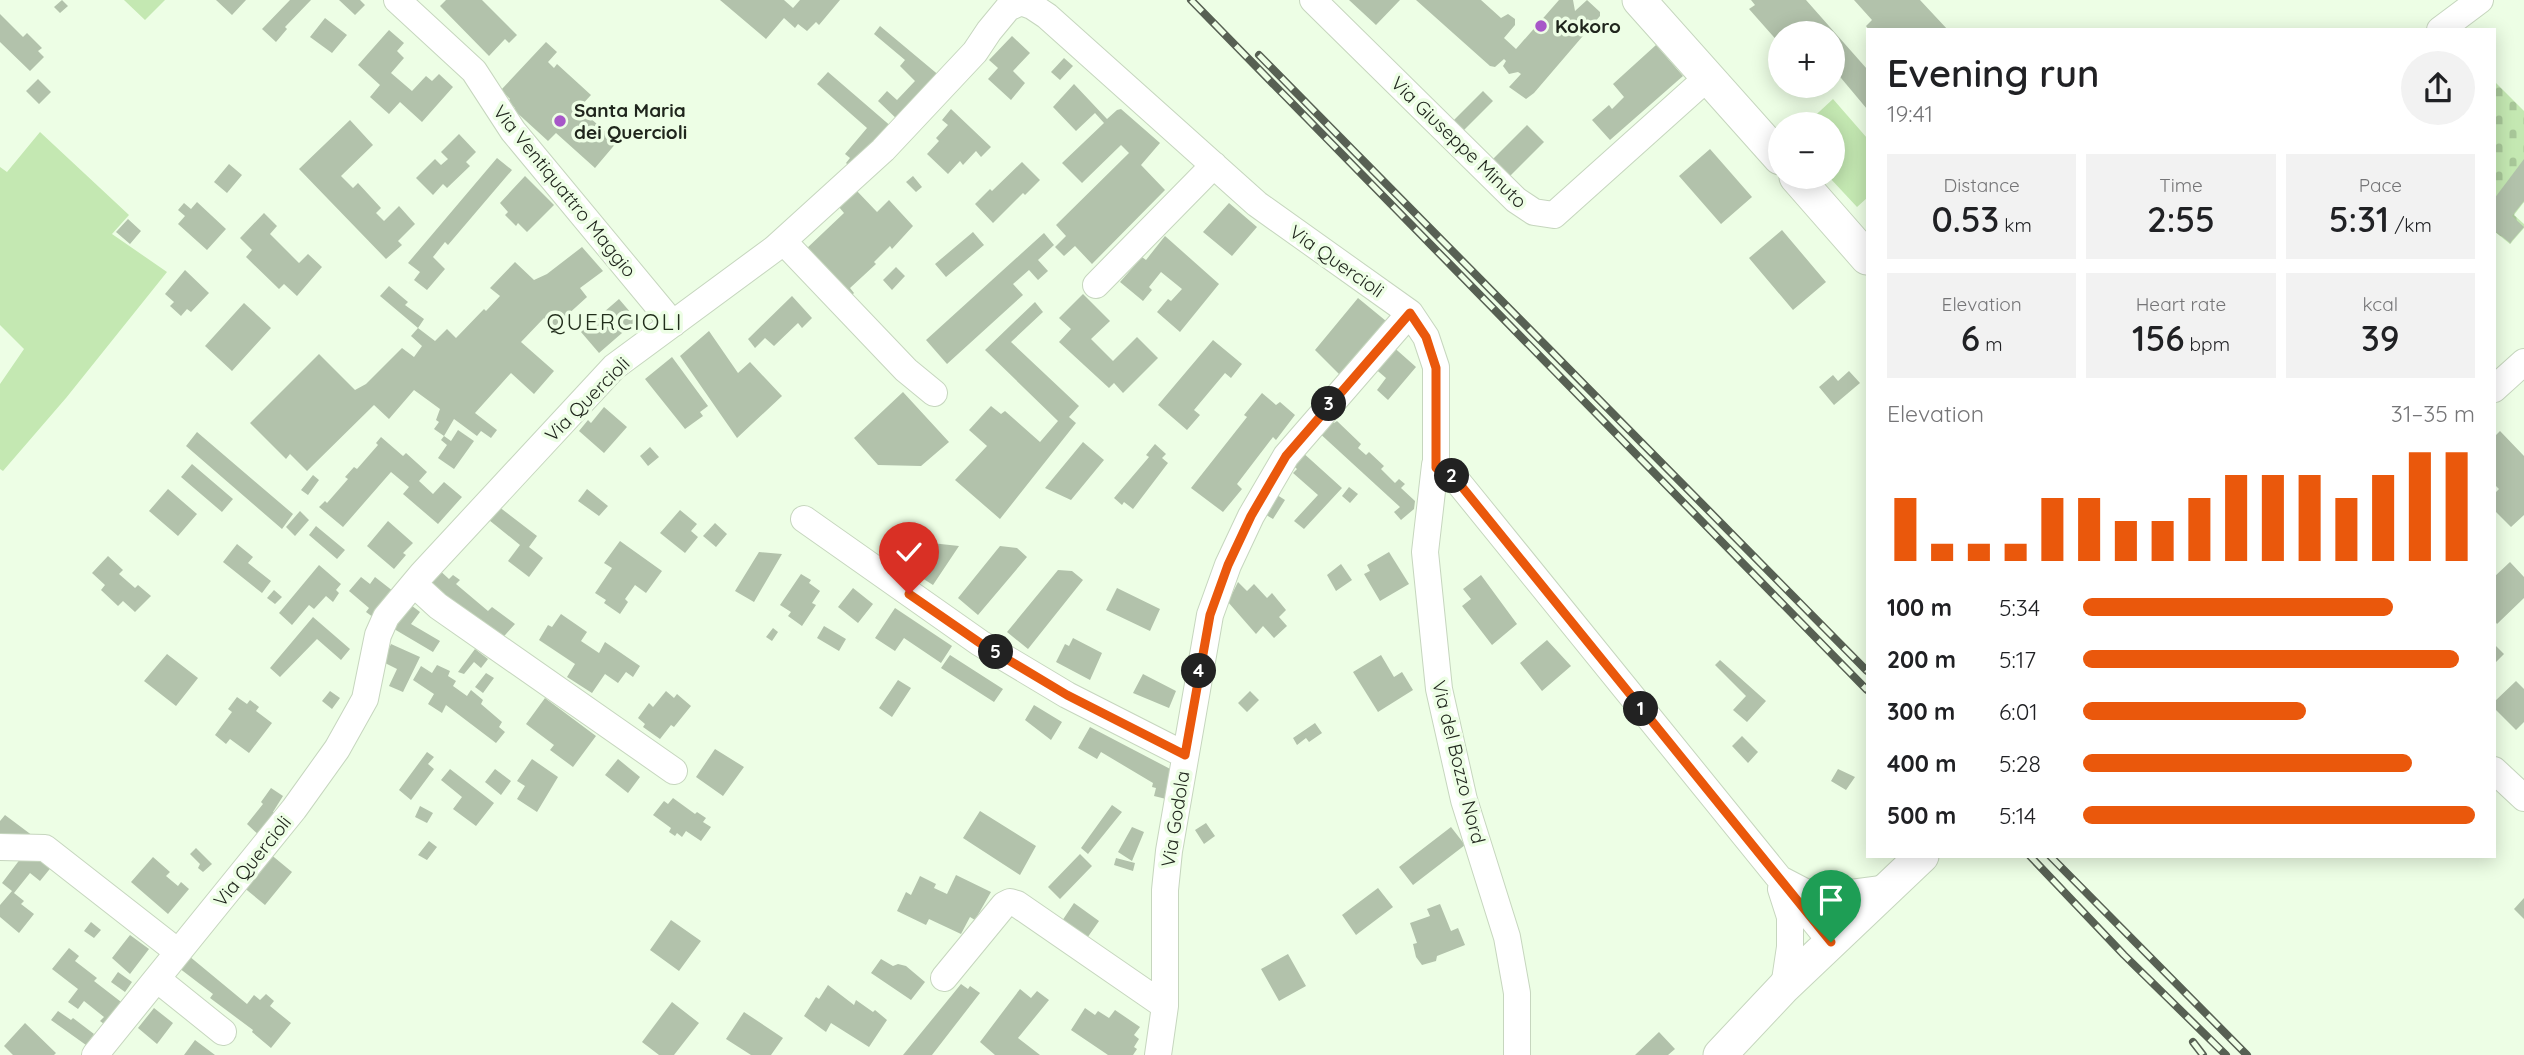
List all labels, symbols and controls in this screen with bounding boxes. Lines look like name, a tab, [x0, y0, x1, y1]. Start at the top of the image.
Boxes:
place label: Kokoro	[1555, 14, 1621, 38]
marker: Kokoro	[1533, 18, 1549, 34]
map controls	[1768, 21, 1845, 189]
button: +	[1768, 21, 1845, 98]
text: Evening run	[1887, 49, 2100, 97]
button: share	[2401, 51, 2475, 125]
street label: Via Giuseppe Minuto	[1386, 71, 1532, 213]
place label: Santa Maria dei Quercioli	[574, 98, 687, 144]
text: 19:41	[1887, 99, 1933, 128]
street label: Via Ventiquattro Maggio	[488, 100, 642, 282]
button: −	[1768, 112, 1845, 189]
marker: Santa Maria dei Quercioli	[552, 113, 568, 129]
text: Distance	[1944, 173, 2020, 197]
text: Time	[2159, 173, 2203, 197]
text: Pace	[2359, 173, 2402, 197]
text: 0.53	[1931, 197, 1999, 241]
text: 2:55	[2147, 197, 2215, 241]
text: 5:31	[2329, 197, 2389, 241]
text: km	[1999, 213, 2032, 237]
text: /km	[2389, 213, 2432, 237]
street label: Via Quercioli	[1285, 220, 1389, 302]
text: Elevation	[1942, 292, 2022, 316]
text: Heart rate	[2136, 292, 2226, 316]
text: kcal	[2363, 292, 2398, 316]
district label: QUERCIOLI	[547, 307, 683, 336]
text: 6	[1961, 316, 1980, 360]
text: 156	[2132, 316, 2184, 360]
text: 39	[2361, 316, 2400, 360]
text: m	[1980, 332, 2003, 356]
text: bpm	[2184, 332, 2230, 356]
street label: Via Quercioli	[539, 351, 635, 447]
pin: 3	[1312, 386, 1346, 422]
text: 3	[1323, 391, 1334, 415]
text: Elevation	[1887, 399, 1984, 428]
text: 31–35 m	[2391, 399, 2475, 428]
pin: 2	[1434, 458, 1470, 494]
text: 2	[1446, 463, 1457, 487]
pin	[879, 522, 939, 594]
icon: check	[890, 533, 928, 571]
text: 100 m	[1887, 593, 1952, 622]
text: 5:34	[1999, 593, 2040, 622]
pin: 5	[978, 634, 1014, 670]
text: 5	[990, 639, 1001, 663]
text: 200 m	[1887, 645, 1956, 674]
text: 5:17	[1999, 645, 2036, 674]
pin: 4	[1182, 654, 1216, 688]
text: 4	[1193, 658, 1204, 682]
street label: Via del Bozzo Nord	[1427, 678, 1491, 846]
pin: 1	[1624, 692, 1658, 726]
text: 1	[1637, 696, 1644, 720]
text: 300 m	[1887, 697, 1955, 726]
text: 6:01	[1999, 697, 2038, 726]
text: 400 m	[1887, 749, 1956, 778]
text: 5:28	[1999, 749, 2041, 778]
street label: Via Godola	[1156, 769, 1194, 869]
text: 500 m	[1887, 801, 1956, 830]
text: 5:14	[1999, 801, 2036, 830]
street label: Via Quercioli	[208, 811, 296, 911]
pin	[1801, 870, 1861, 942]
icon: arrive	[1812, 881, 1850, 919]

